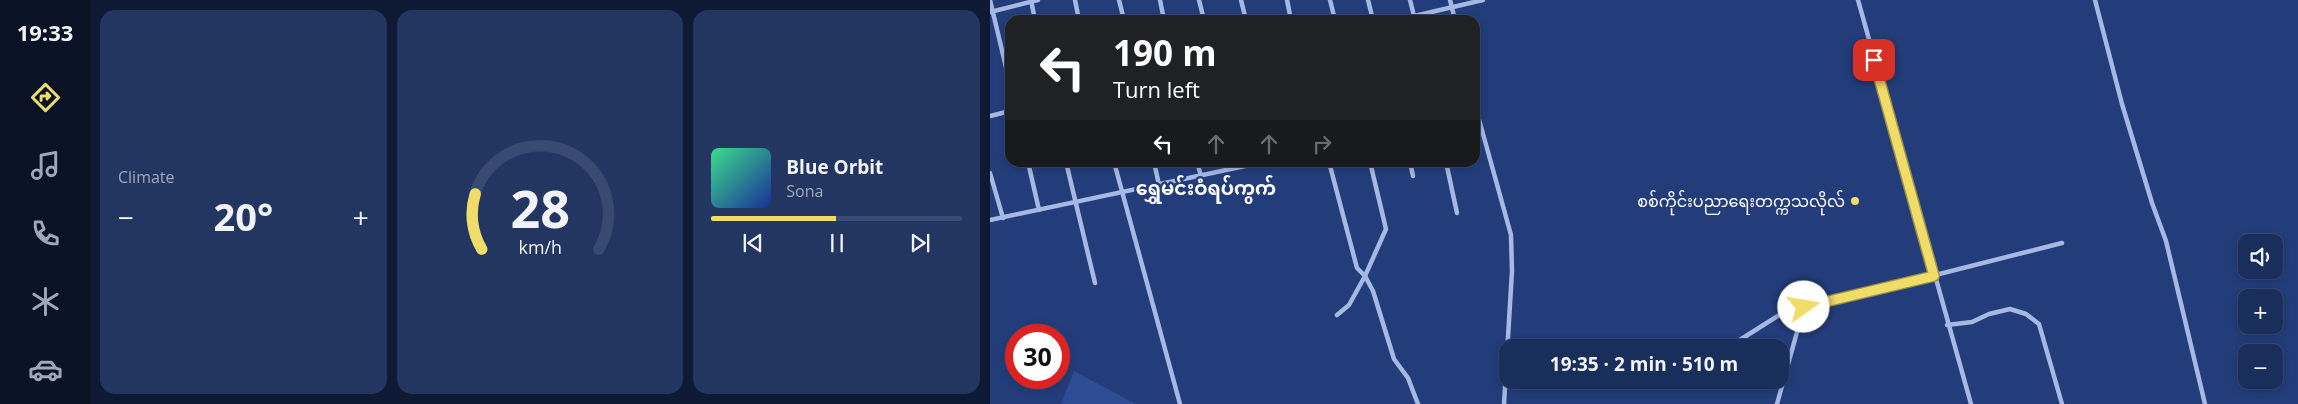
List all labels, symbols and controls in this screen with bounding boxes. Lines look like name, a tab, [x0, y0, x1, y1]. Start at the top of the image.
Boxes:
text: 19:33	[17, 17, 73, 47]
text: 190 m	[1113, 29, 1217, 76]
icon: left	[1030, 35, 1095, 100]
pin	[1853, 39, 1895, 81]
icon: arrive	[1860, 46, 1888, 74]
text: Turn left	[1113, 74, 1200, 104]
icon: directions	[28, 80, 63, 115]
icon: left	[1149, 130, 1177, 158]
icon: ahead	[1202, 130, 1230, 158]
icon: ahead	[1255, 130, 1283, 158]
icon: right	[1308, 130, 1336, 158]
icon: music	[28, 148, 63, 183]
text: Blue Orbit	[786, 154, 883, 180]
text: Climate	[118, 166, 175, 188]
text: 28	[510, 172, 570, 243]
district label: ရွှေမင်းဝံရပ်ကွက်	[1136, 175, 1276, 204]
text: Sona	[786, 180, 823, 202]
text: 20°	[213, 190, 273, 242]
place label: စစ်ကိုင်းပညာရေးတက္ကသလိုလ်	[1637, 190, 1845, 216]
marker: စစ်ကိုင်းပညာရေးတက္ကသလိုလ်	[1849, 195, 1861, 207]
text: −	[118, 198, 134, 236]
text: +	[353, 198, 369, 236]
icon: phone	[28, 216, 63, 251]
icon: previous	[739, 229, 767, 257]
icon: pause	[823, 229, 851, 257]
icon: next	[906, 229, 934, 257]
map controls	[2238, 234, 2283, 389]
button: sound	[2238, 234, 2283, 279]
text: km/h	[518, 235, 562, 259]
position arrow	[1777, 280, 1829, 332]
icon: climate	[28, 284, 63, 319]
button: +	[2238, 289, 2283, 334]
speed limit sign: 30	[1005, 324, 1070, 389]
button: −	[2238, 344, 2283, 389]
text: 19:35 · 2 min · 510 m	[1550, 351, 1738, 377]
icon: car	[28, 352, 63, 387]

